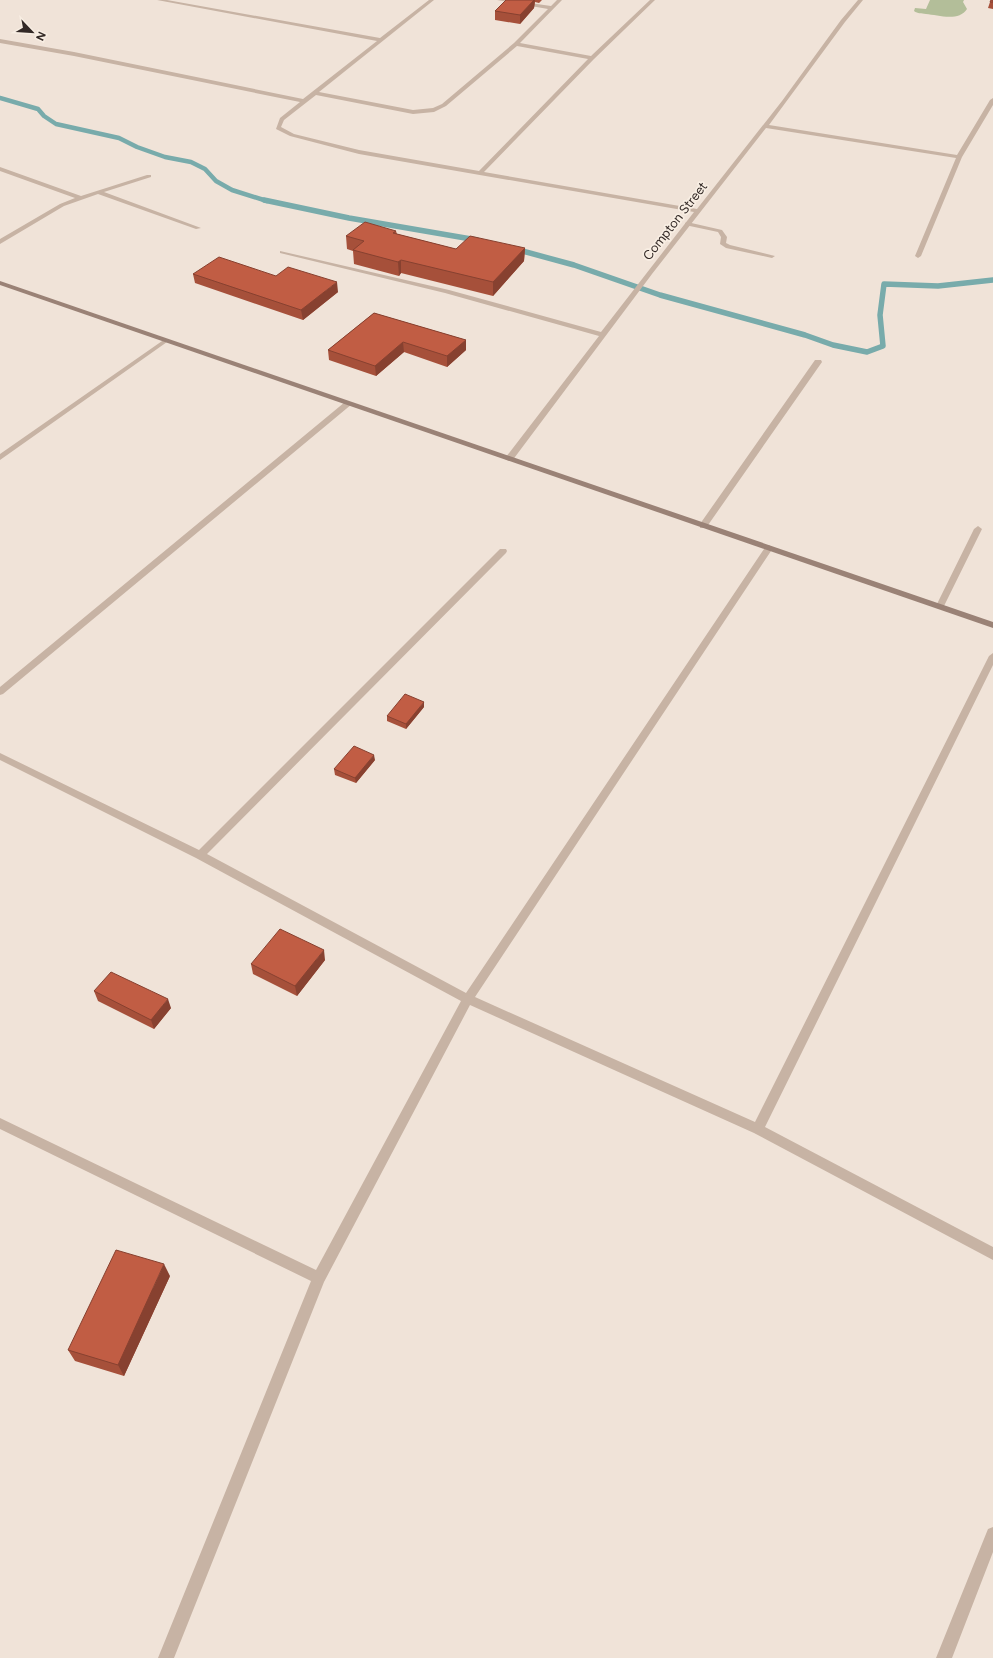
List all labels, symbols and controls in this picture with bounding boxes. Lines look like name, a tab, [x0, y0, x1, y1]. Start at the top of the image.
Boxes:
north arrow	[12, 12, 52, 52]
text: N	[33, 29, 48, 43]
street label: Compton Street	[640, 179, 710, 263]

